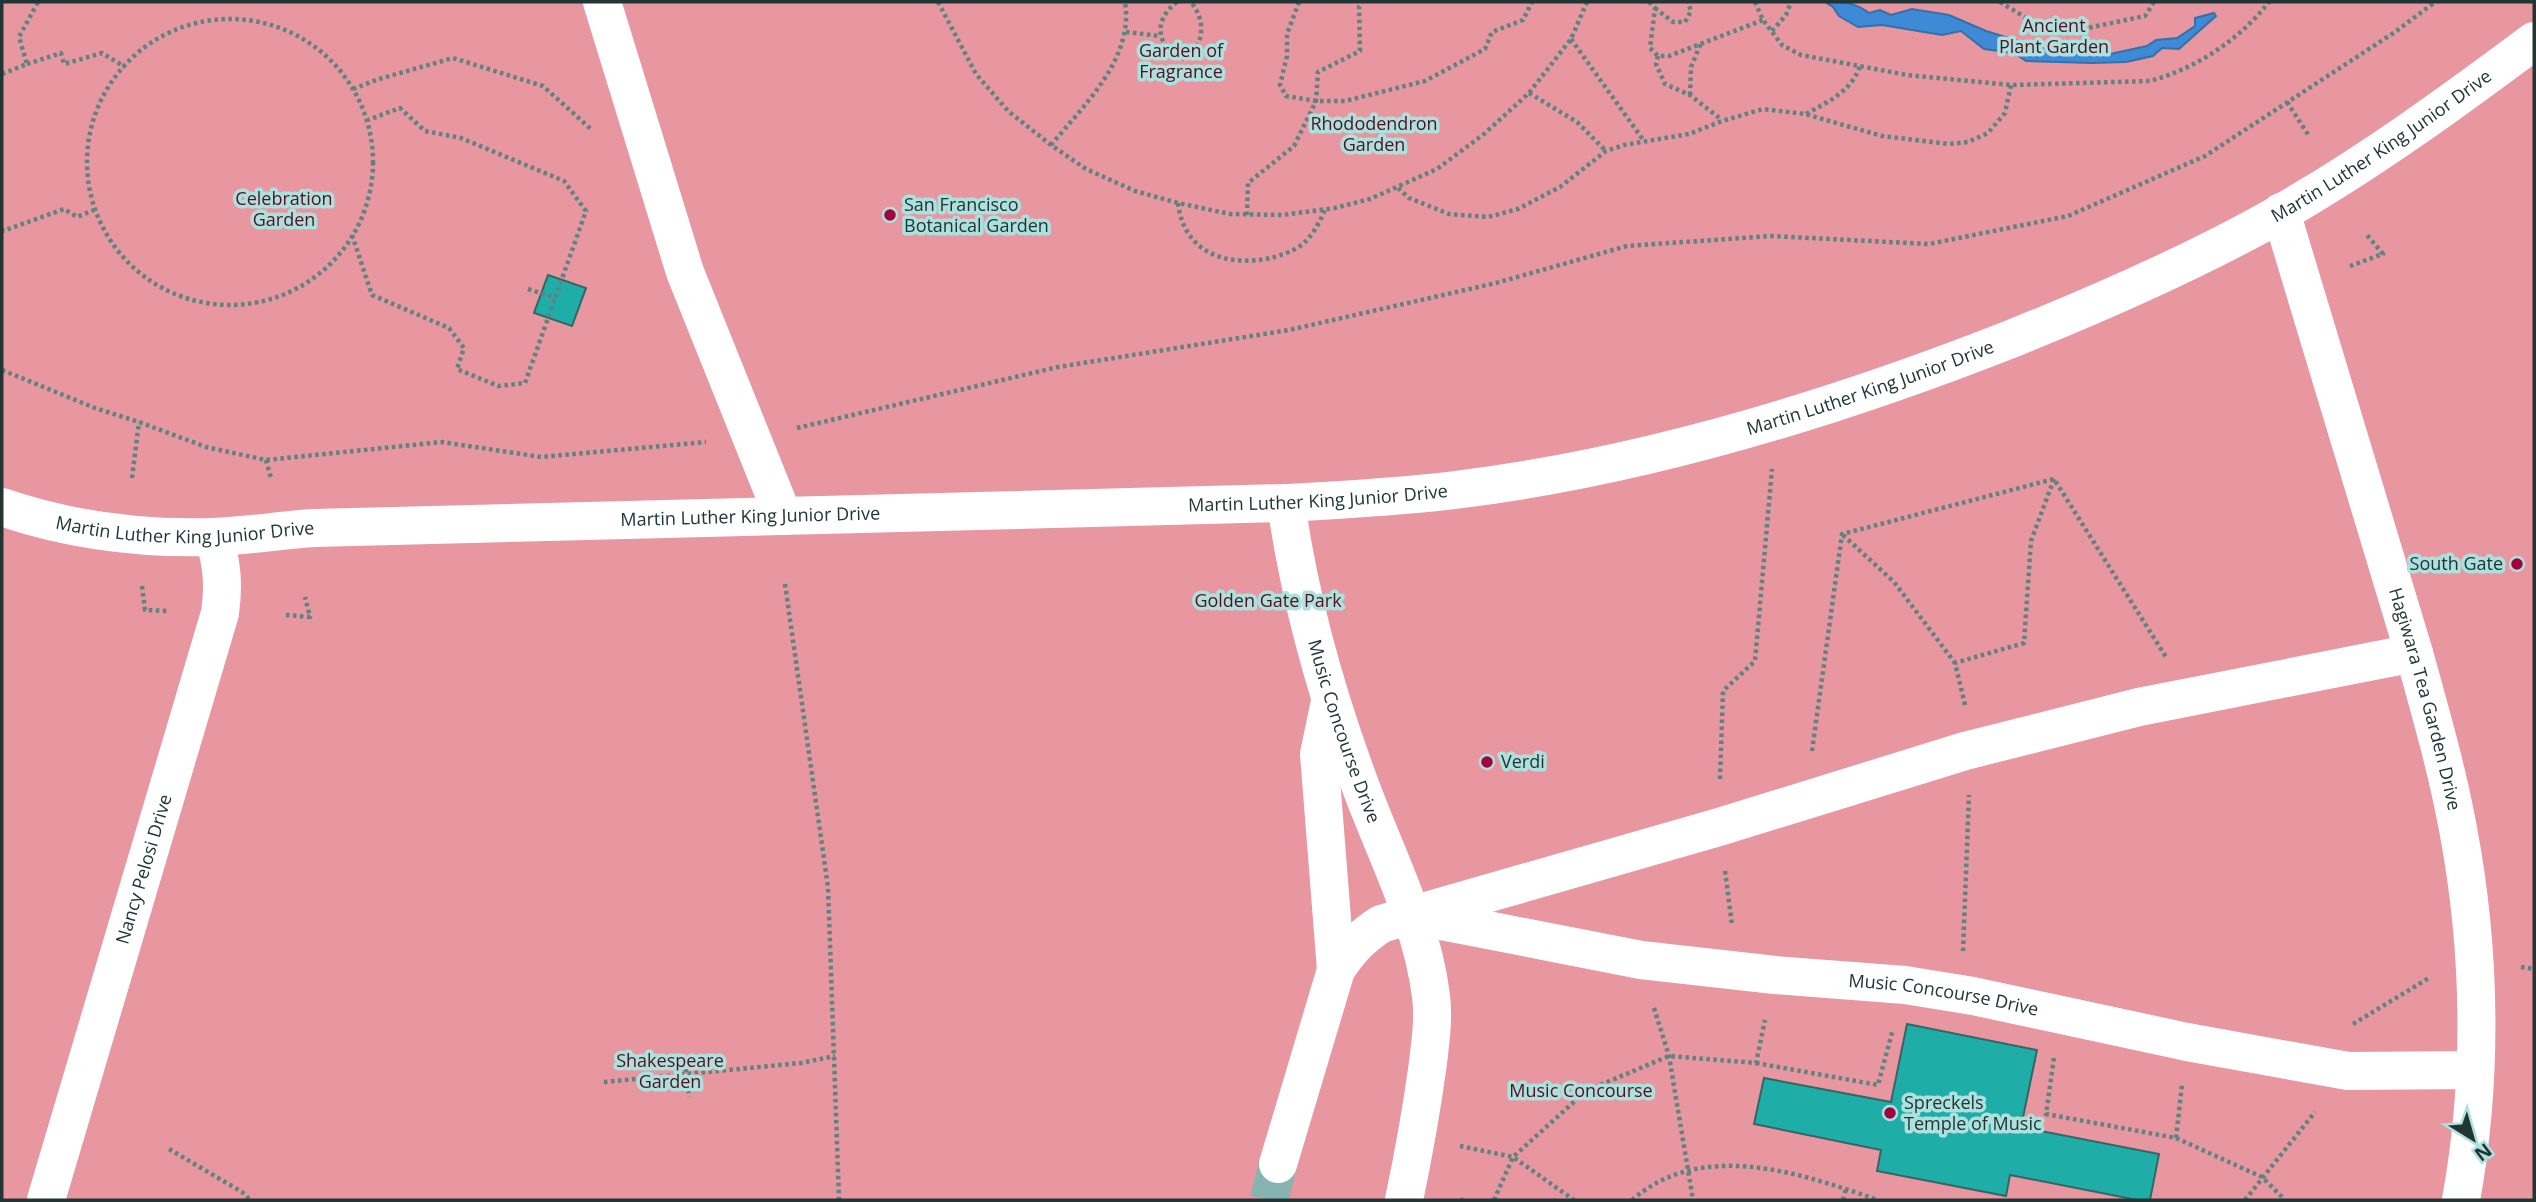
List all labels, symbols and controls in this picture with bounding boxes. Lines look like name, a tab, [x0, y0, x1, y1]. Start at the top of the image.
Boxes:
park label: Ancient Plant Garden	[1999, 13, 2109, 58]
park label: Garden of Fragrance	[1139, 38, 1224, 83]
street label: Martin Luther King Junior Drive	[2266, 64, 2496, 227]
park label: Rhododendron Garden	[1310, 111, 1438, 156]
park label: Celebration Garden	[235, 186, 333, 231]
place label: San Francisco Botanical Garden	[904, 192, 1049, 237]
marker: San Francisco Botanical Garden	[882, 207, 898, 223]
street label: Martin Luther King Junior Drive	[1743, 334, 1997, 440]
street label: Martin Luther King Junior Drive	[1188, 478, 1449, 517]
street label: Martin Luther King Junior Drive	[620, 500, 880, 531]
street label: Martin Luther King Junior Drive	[54, 510, 315, 548]
place label: South Gate	[2410, 551, 2503, 575]
marker: South Gate	[2509, 556, 2525, 572]
street label: Hagiwara Tea Garden Drive	[2384, 585, 2467, 812]
park label: Golden Gate Park	[1194, 588, 1342, 612]
street label: Music Concourse Drive	[1303, 637, 1387, 826]
place label: Verdi	[1501, 749, 1545, 773]
marker: Verdi	[1479, 754, 1495, 770]
street label: Nancy Pelosi Drive	[110, 791, 177, 947]
street label: Music Concourse Drive	[1848, 968, 2041, 1021]
park label: Shakespeare Garden	[616, 1048, 724, 1093]
park label: Music Concourse	[1509, 1078, 1653, 1102]
place label: Spreckels Temple of Music	[1904, 1090, 2042, 1135]
north arrow	[2438, 1104, 2508, 1174]
marker: Spreckels Temple of Music	[1882, 1105, 1898, 1121]
text: N	[2469, 1138, 2497, 1168]

